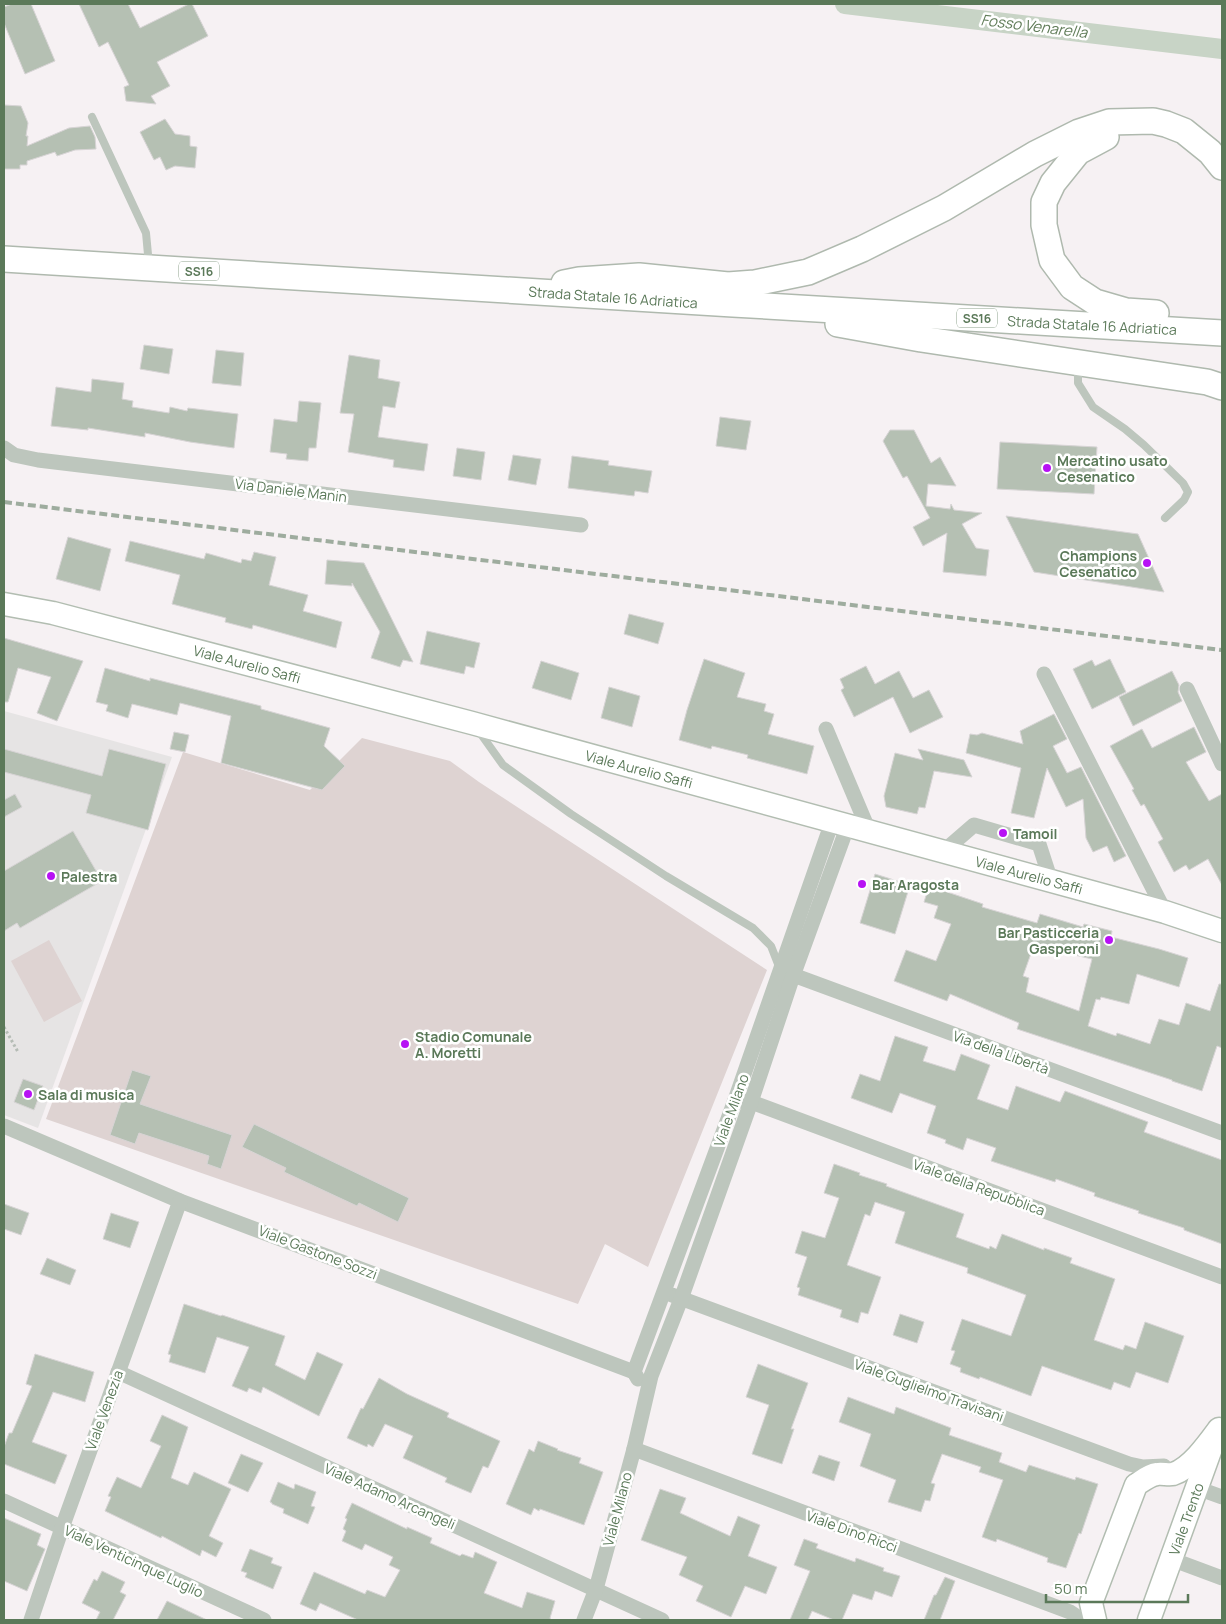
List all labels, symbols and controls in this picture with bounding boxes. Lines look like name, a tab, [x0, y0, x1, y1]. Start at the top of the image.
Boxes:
water label: Fosso Venarella	[980, 9, 1089, 43]
road number: SS16	[179, 262, 219, 280]
street label: Strada Statale 16 Adriatica	[528, 282, 698, 312]
road number: SS16	[957, 308, 997, 328]
street label: Strada Statale 16 Adriatica	[1007, 311, 1177, 339]
place label: Mercatino usato Cesenatico	[1057, 451, 1168, 486]
marker: Mercatino usato Cesenatico	[1041, 462, 1053, 474]
street label: Via Daniele Manin	[234, 474, 348, 506]
place label: Champions Cesenatico	[1059, 546, 1137, 581]
marker: Champions Cesenatico	[1141, 557, 1153, 569]
street label: Viale Aurelio Saffi	[191, 641, 303, 687]
street label: Viale Aurelio Saffi	[583, 746, 695, 792]
place label: Tamoil	[1013, 824, 1058, 843]
marker: Tamoil	[997, 827, 1009, 839]
street label: Viale Aurelio Saffi	[973, 852, 1085, 898]
place label: Palestra	[61, 867, 117, 886]
marker: Palestra	[45, 870, 57, 882]
place label: Bar Aragosta	[872, 875, 959, 894]
marker: Bar Aragosta	[856, 878, 868, 890]
place label: Bar Pasticceria Gasperoni	[998, 923, 1099, 958]
marker: Bar Pasticceria Gasperoni	[1103, 934, 1115, 946]
street label: Via della Libertà	[950, 1026, 1052, 1078]
place label: Stadio Comunale A. Moretti	[415, 1027, 532, 1062]
marker: Stadio Comunale A. Moretti	[399, 1038, 411, 1050]
street label: Viale Milano	[709, 1071, 753, 1149]
place label: Sala di musica	[38, 1085, 134, 1104]
marker: Sala di musica	[22, 1088, 34, 1100]
street label: Viale della Repubblica	[910, 1154, 1048, 1220]
street label: Viale Gastone Sozzi	[256, 1221, 380, 1283]
street label: Viale Guglielmo Travisani	[852, 1354, 1006, 1426]
street label: Viale Venezia	[81, 1367, 127, 1453]
street label: Viale Adamo Arcangeli	[321, 1458, 459, 1534]
street label: Viale Milano	[598, 1470, 636, 1548]
street label: Viale Trento	[1164, 1480, 1208, 1558]
street label: Viale Dino Ricci	[804, 1506, 900, 1556]
street label: Viale Venticinque Luglio	[61, 1520, 207, 1602]
scale bar	[1046, 1572, 1188, 1604]
text: 50 m	[1054, 1578, 1088, 1599]

